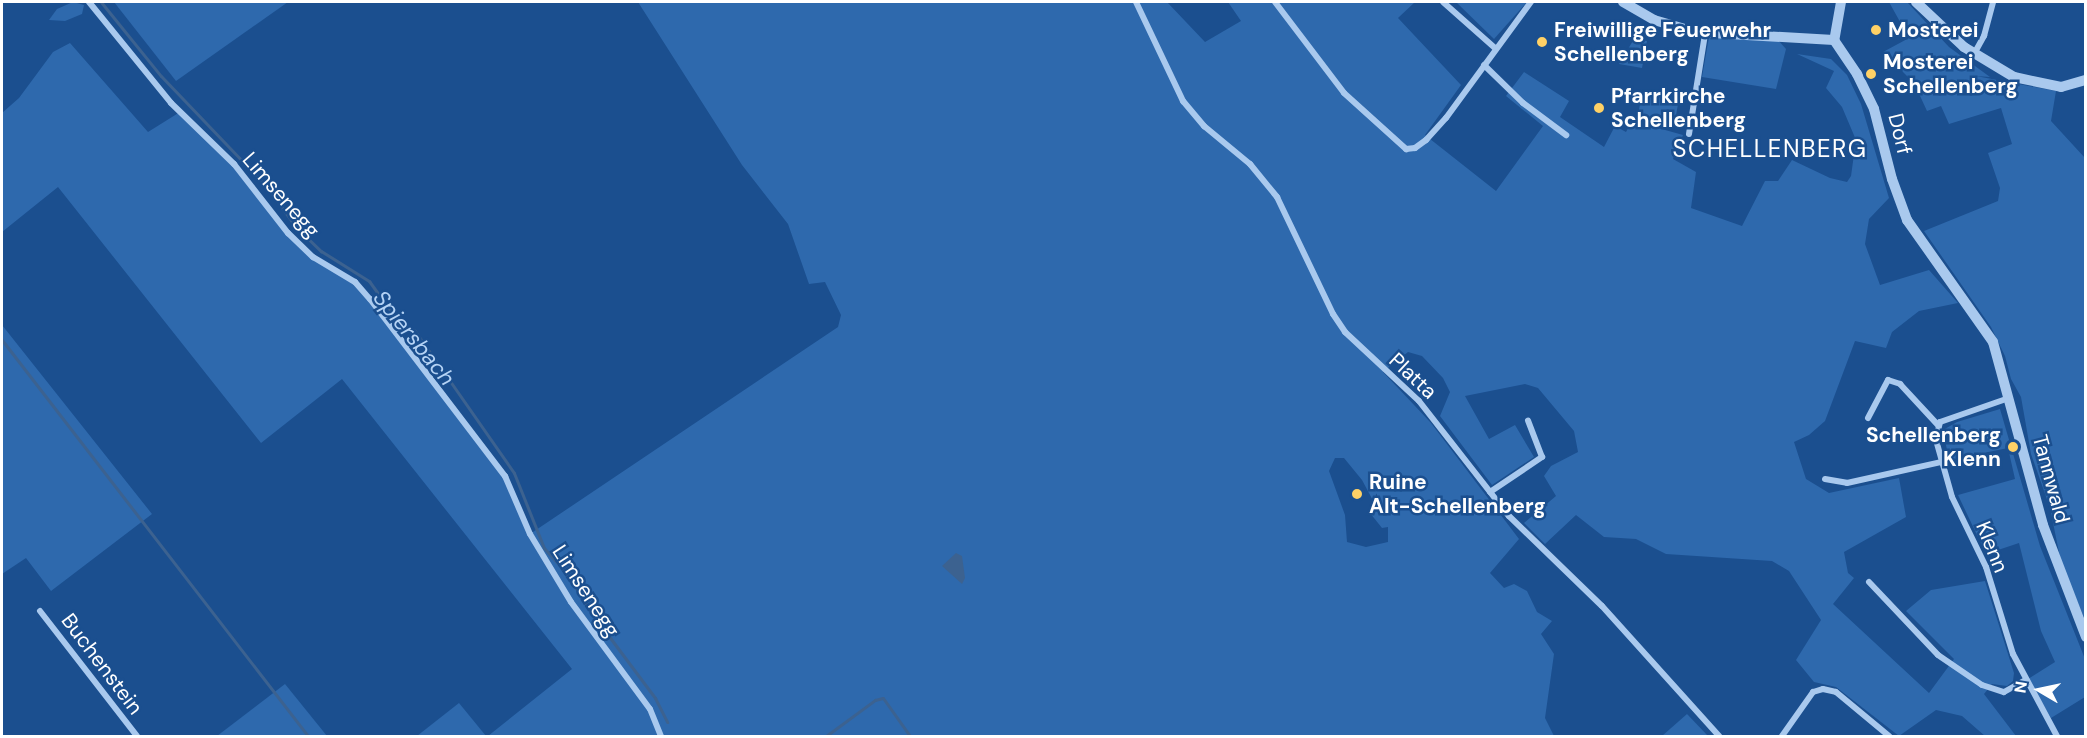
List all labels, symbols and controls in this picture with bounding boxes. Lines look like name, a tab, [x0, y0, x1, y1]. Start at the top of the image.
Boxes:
place label: Freiwillige Feuerwehr Schellenberg	[1554, 17, 1771, 67]
place label: Mosterei	[1888, 17, 1979, 43]
marker: Mosterei	[1869, 23, 1883, 37]
marker: Freiwillige Feuerwehr Schellenberg	[1535, 35, 1549, 49]
place label: Mosterei Schellenberg	[1883, 49, 2018, 99]
marker: Mosterei Schellenberg	[1864, 67, 1878, 81]
place label: Pfarrkirche Schellenberg	[1611, 83, 1746, 133]
marker: Pfarrkirche Schellenberg	[1592, 101, 1606, 115]
street label: Dorf	[1883, 111, 1917, 157]
district label: SCHELLENBERG	[1673, 135, 1867, 163]
street label: Limsenegg	[237, 147, 325, 243]
water label: Spiersbach	[368, 285, 460, 391]
street label: Platta	[1384, 348, 1442, 404]
place label: Schellenberg Klenn	[1866, 422, 2001, 472]
street label: Tannwald	[2027, 432, 2075, 526]
marker: Schellenberg Klenn	[2006, 440, 2020, 454]
place label: Ruine Alt-Schellenberg	[1369, 469, 1546, 519]
marker: Ruine Alt-Schellenberg	[1350, 487, 1364, 501]
street label: Klenn	[1970, 518, 2014, 576]
street label: Limsenegg	[547, 540, 625, 642]
street label: Buchenstein	[56, 609, 148, 719]
north arrow	[2009, 660, 2069, 720]
text: N	[2009, 680, 2032, 695]

